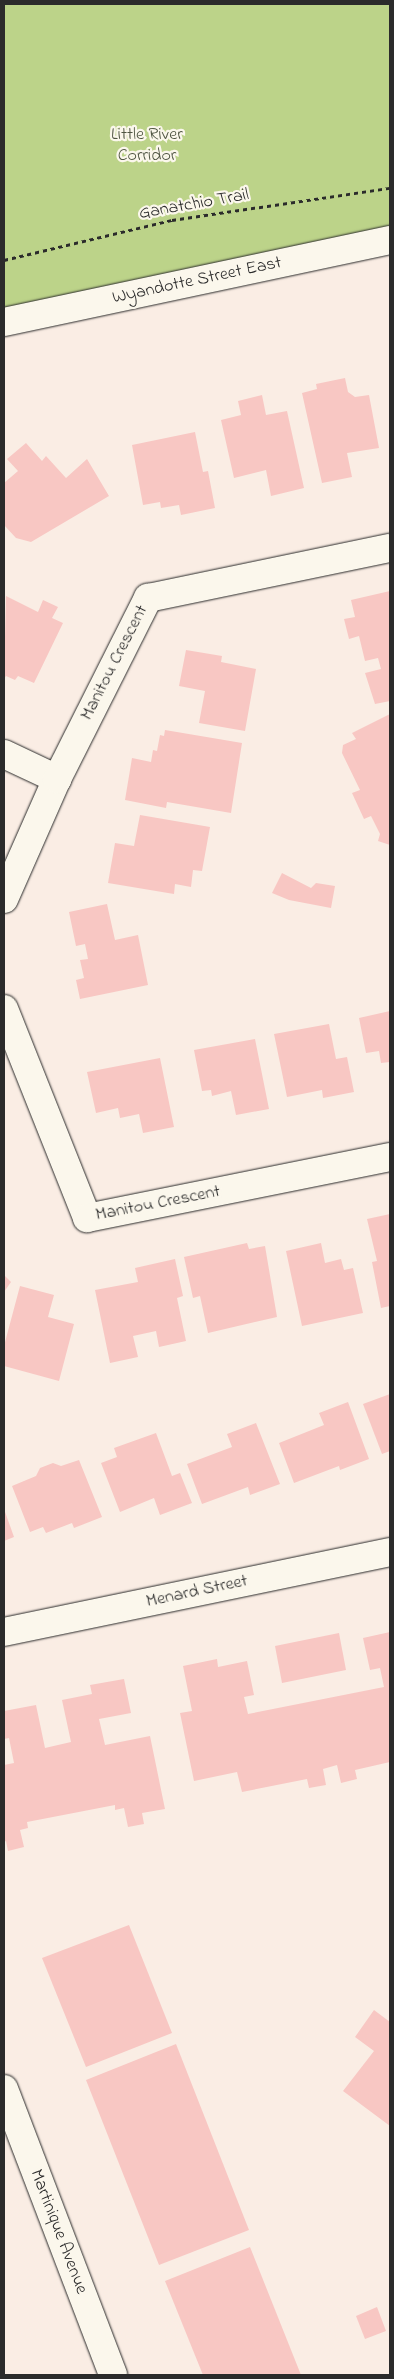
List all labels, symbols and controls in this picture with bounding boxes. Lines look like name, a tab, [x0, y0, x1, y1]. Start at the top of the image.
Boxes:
park label: Little River Corridor	[111, 125, 183, 168]
street label: Ganatchio Trail	[137, 185, 251, 225]
street label: Wyandotte Street East	[110, 253, 284, 309]
street label: Manitou Crescent	[77, 602, 153, 724]
street label: Manitou Crescent	[94, 1181, 222, 1227]
street label: Menard Street	[144, 1571, 250, 1613]
street label: Martinique Avenue	[24, 2167, 92, 2297]

